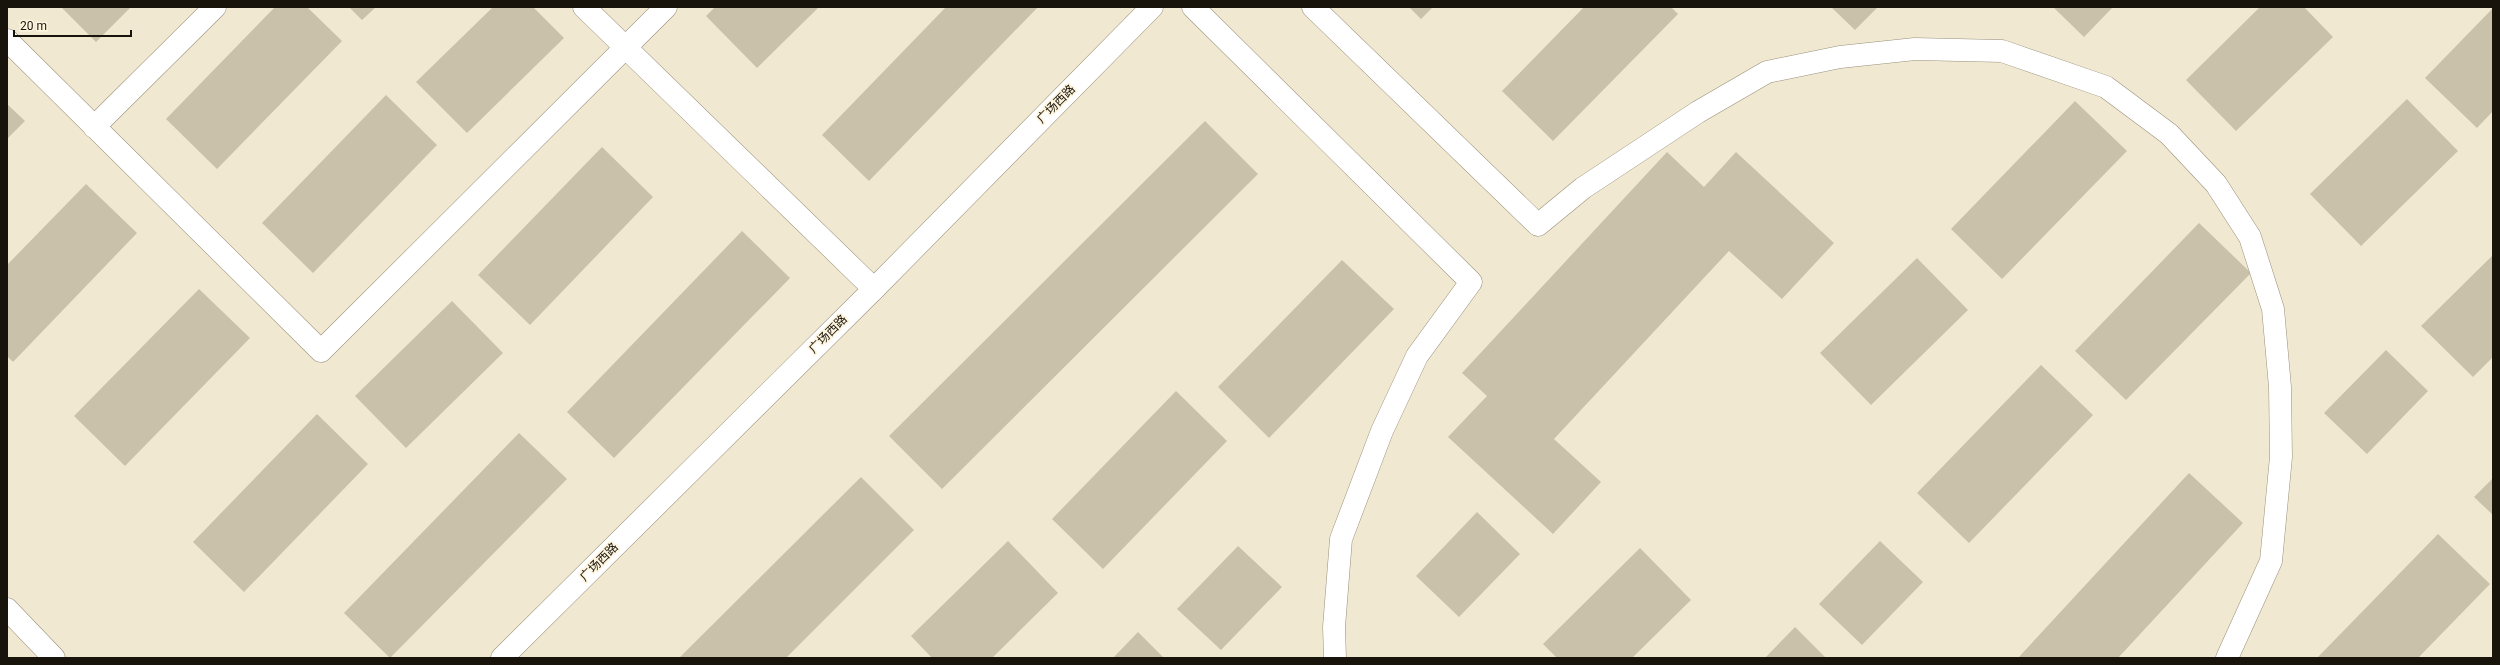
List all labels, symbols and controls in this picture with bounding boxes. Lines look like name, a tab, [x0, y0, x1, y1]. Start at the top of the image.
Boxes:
scale bar	[14, 12, 131, 38]
text: 20 m	[20, 19, 47, 33]
street label: 广场西路	[1034, 82, 1078, 126]
street label: 广场西路	[806, 312, 850, 356]
street label: 广场西路	[577, 540, 621, 584]

